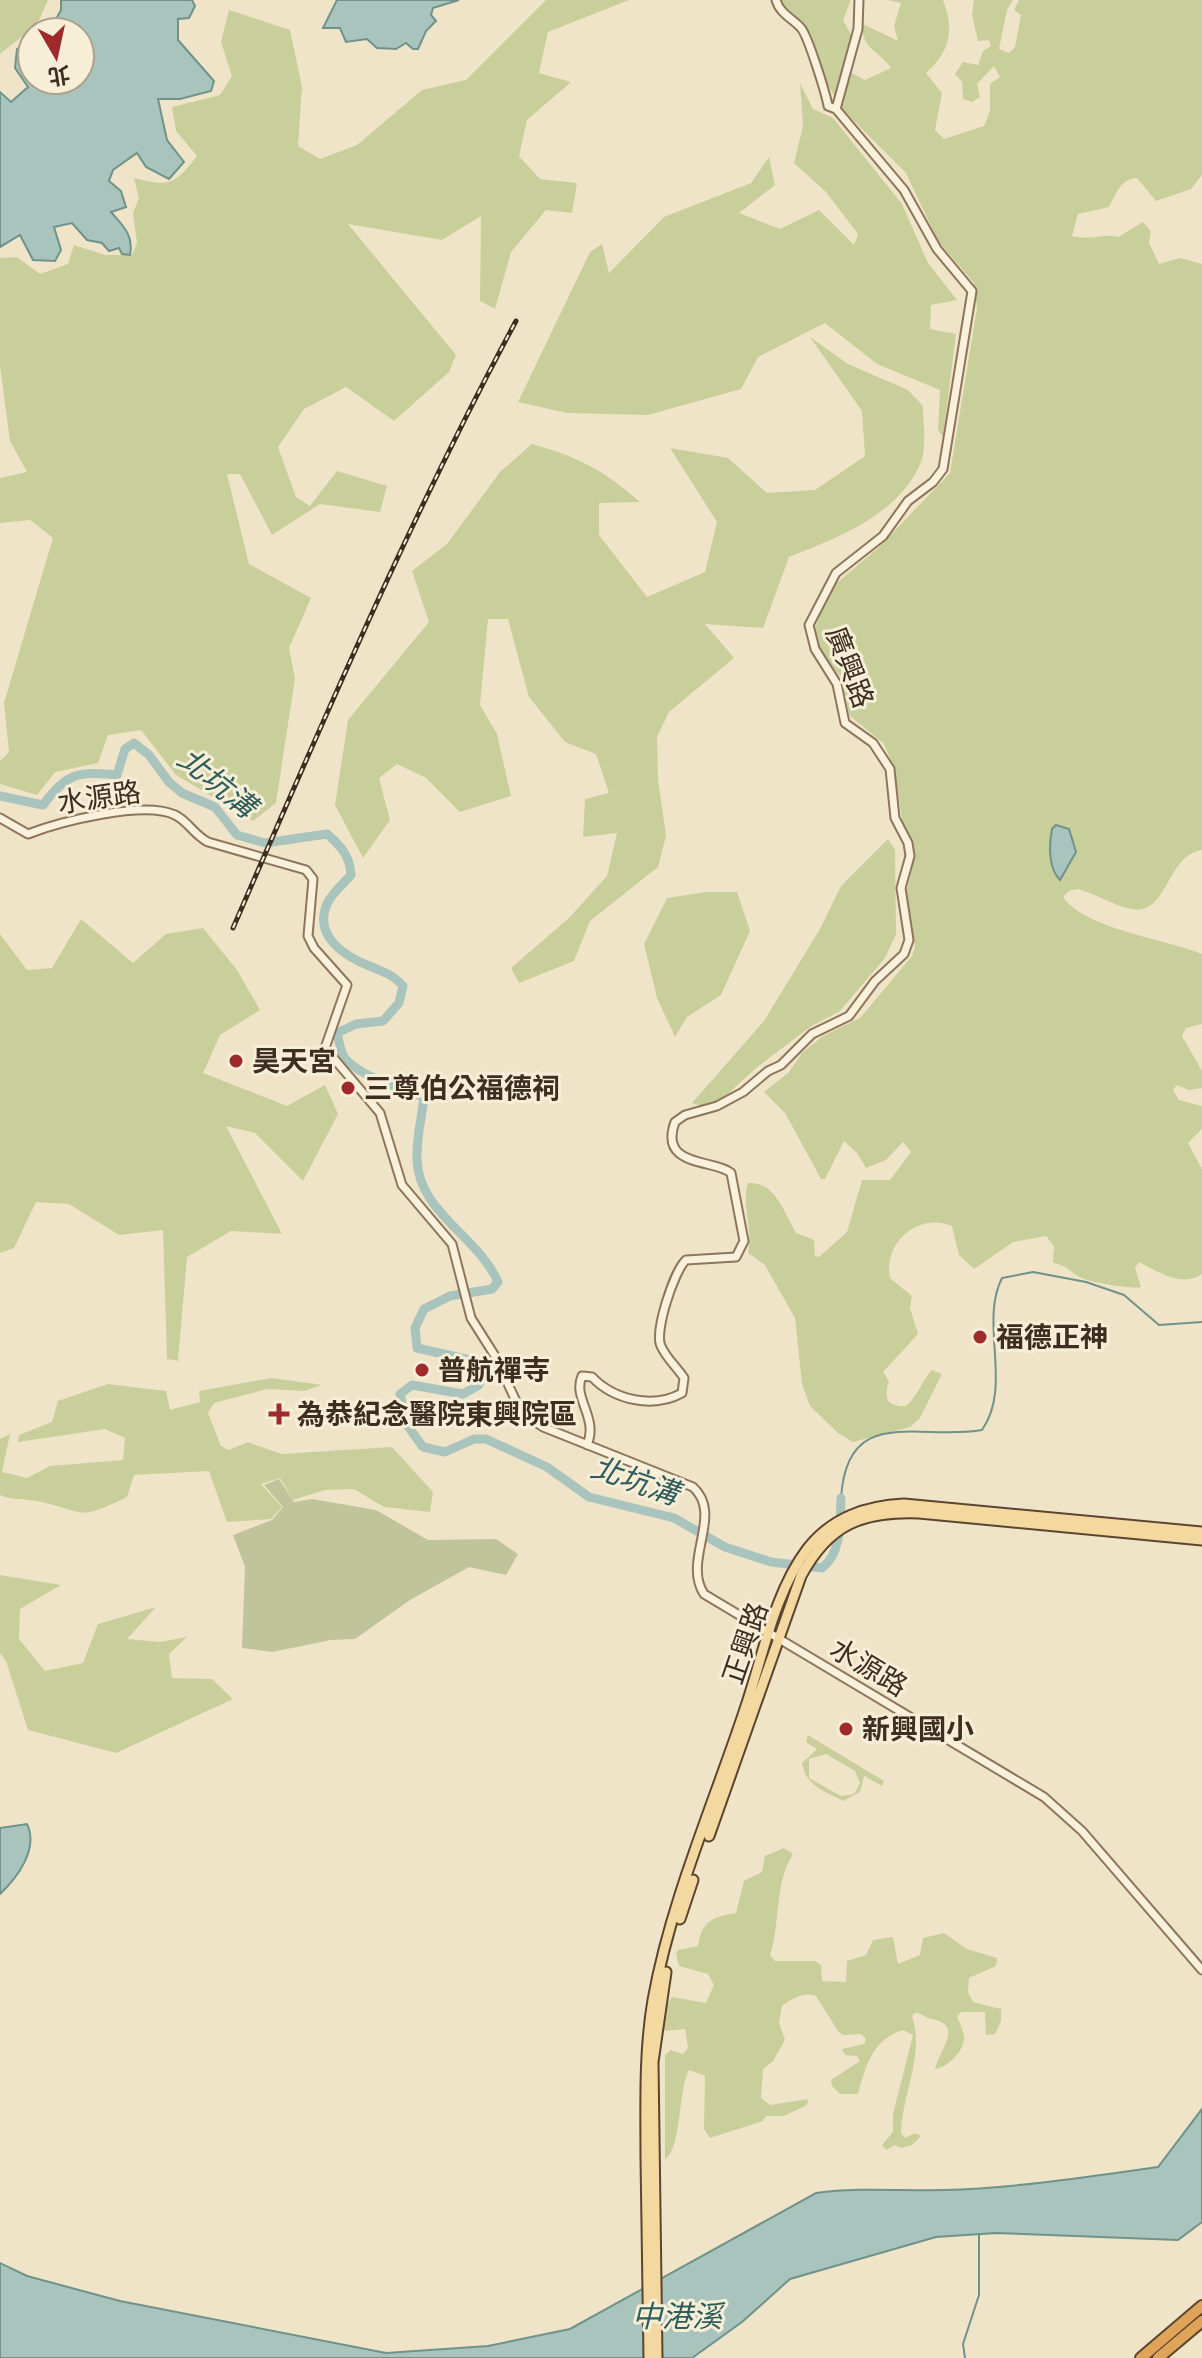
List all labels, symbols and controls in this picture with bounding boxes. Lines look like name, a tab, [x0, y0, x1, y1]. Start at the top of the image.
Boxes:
north arrow	[16, 16, 96, 96]
text: 北	[46, 61, 72, 89]
street label: 廣興路	[819, 622, 880, 712]
water label: 北坑溝	[171, 741, 266, 827]
street label: 水源路	[55, 775, 143, 820]
place label: 昊天宮	[252, 1045, 336, 1078]
marker: 昊天宮	[227, 1052, 245, 1070]
place label: 三尊伯公福德祠	[364, 1072, 560, 1105]
marker: 三尊伯公福德祠	[339, 1079, 357, 1097]
place label: 福德正神	[996, 1321, 1108, 1354]
marker: 福德正神	[971, 1328, 989, 1346]
place label: 普航禪寺	[438, 1354, 550, 1387]
marker: 普航禪寺	[413, 1361, 431, 1379]
place label: 為恭紀念醫院東興院區	[297, 1398, 577, 1431]
marker: 為恭紀念醫院東興院區	[268, 1403, 290, 1425]
water label: 北坑溝	[587, 1449, 687, 1513]
street label: 正興路	[716, 1598, 775, 1688]
street label: 水源路	[824, 1632, 913, 1703]
place label: 新興國小	[862, 1713, 974, 1746]
marker: 新興國小	[837, 1720, 855, 1738]
water label: 中港溪	[632, 2299, 726, 2334]

